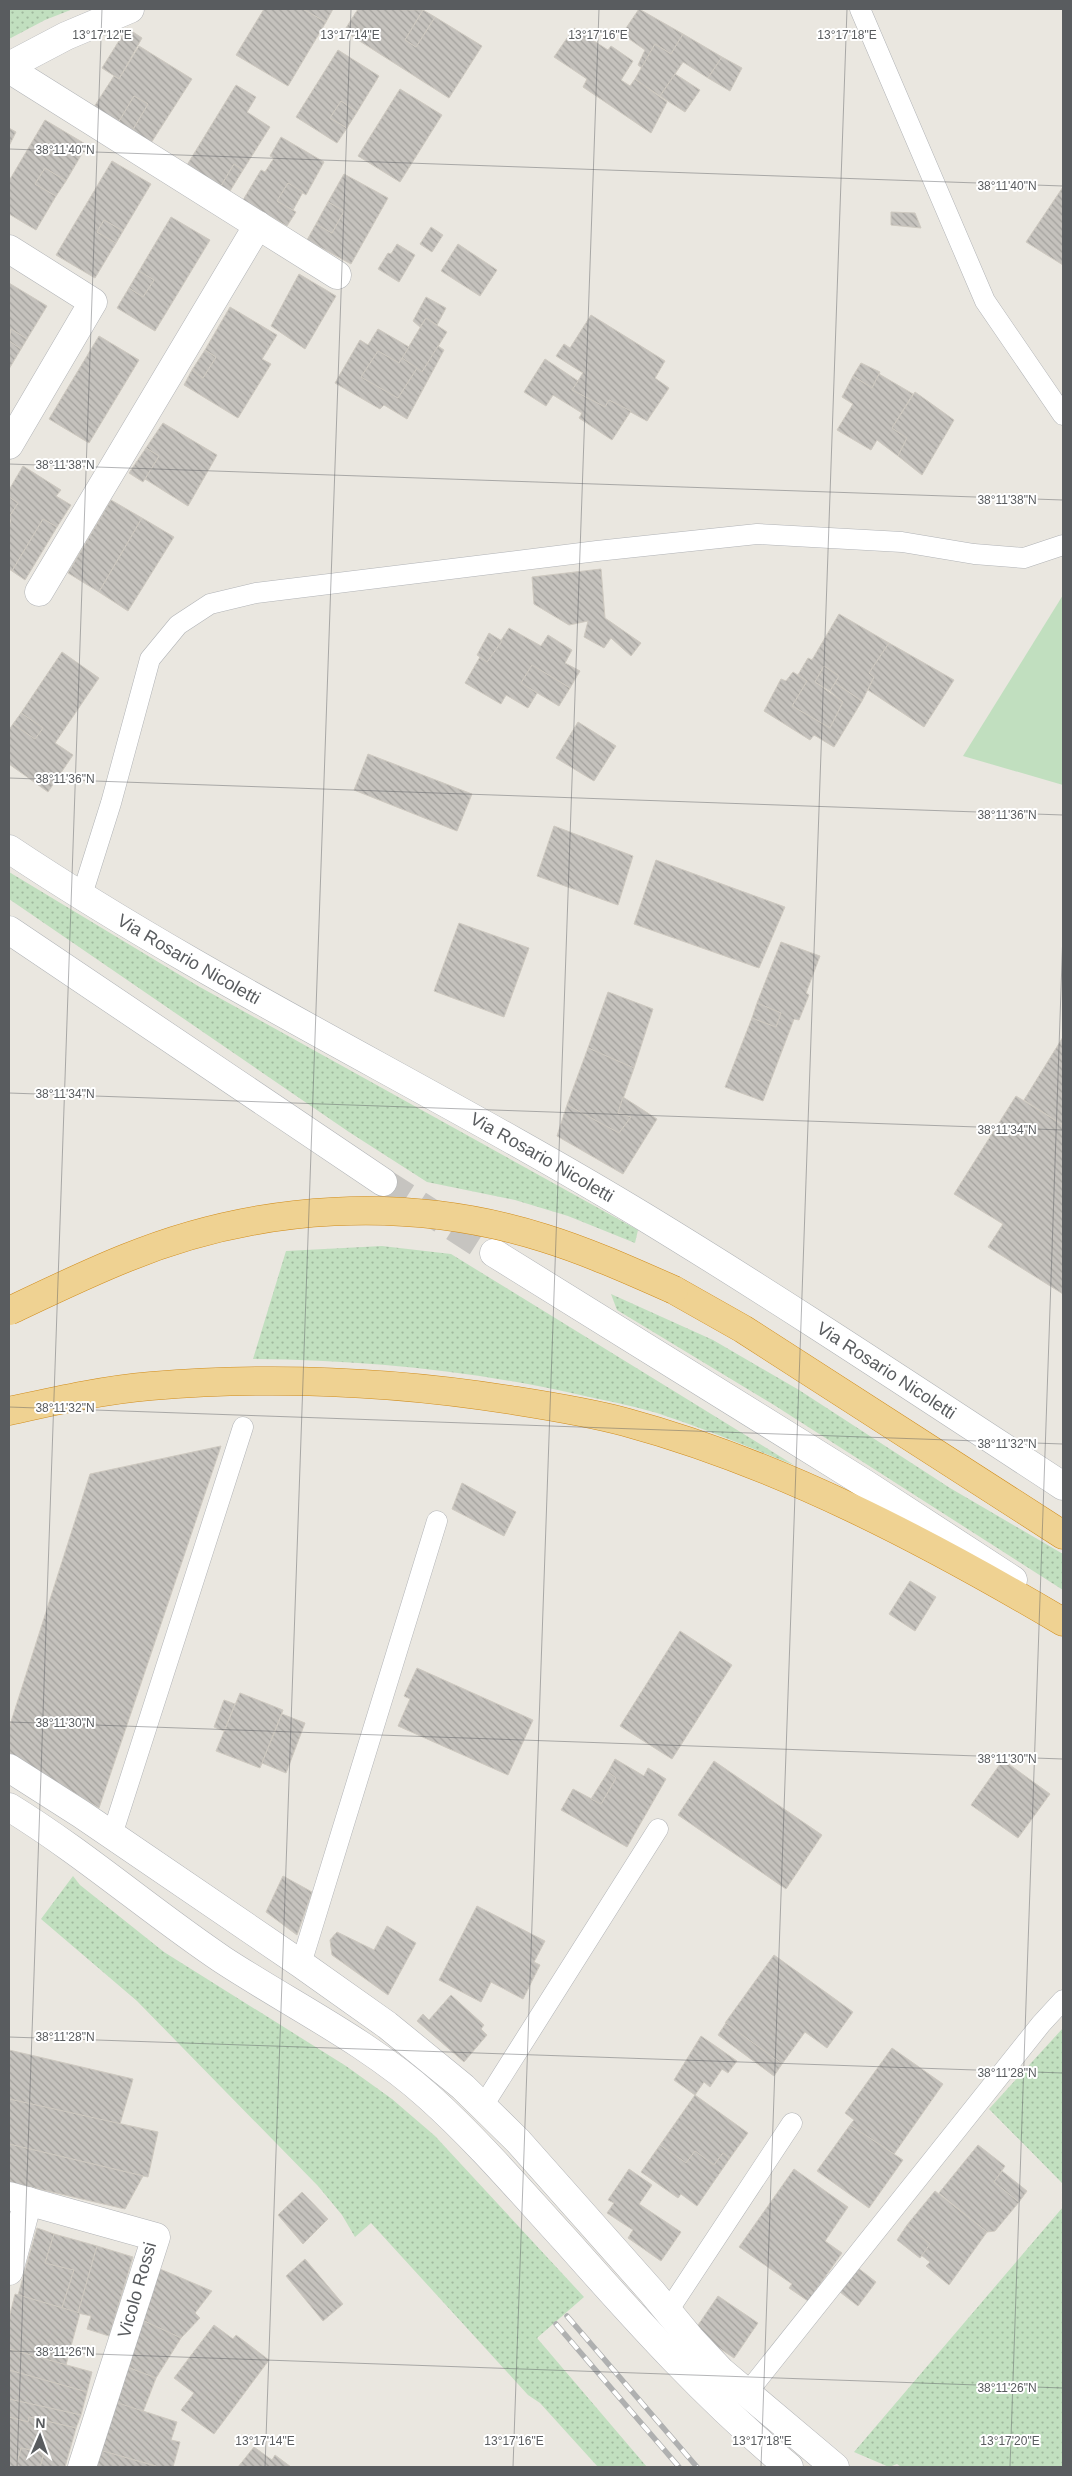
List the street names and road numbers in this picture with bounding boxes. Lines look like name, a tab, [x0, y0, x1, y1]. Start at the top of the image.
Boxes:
street label: Via Rosario Nicoletti	[114, 910, 264, 1009]
street label: Via Rosario Nicoletti	[467, 1109, 617, 1206]
street label: Via Rosario Nicoletti	[813, 1318, 960, 1423]
street label: Vicolo Rossi	[114, 2240, 160, 2340]

